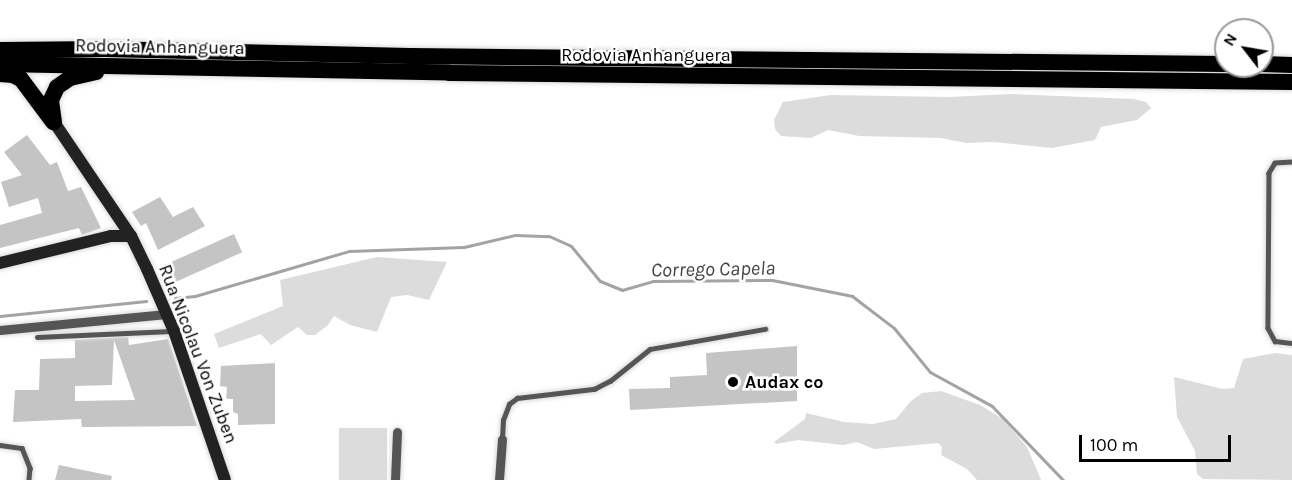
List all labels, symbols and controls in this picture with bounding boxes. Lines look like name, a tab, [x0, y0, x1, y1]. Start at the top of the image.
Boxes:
north arrow	[1214, 18, 1274, 78]
text: N	[1219, 30, 1241, 49]
street label: Rodovia Anhanguera	[75, 35, 245, 59]
street label: Rodovia Anhanguera	[561, 44, 731, 66]
water label: Corrego Capela	[651, 256, 775, 282]
street label: Rua Nicolau Von Zuben	[154, 261, 242, 447]
place label: Audax co	[745, 371, 823, 393]
marker: Audax co	[726, 375, 740, 389]
scale bar	[1082, 423, 1234, 461]
text: 100 m	[1090, 434, 1138, 456]

